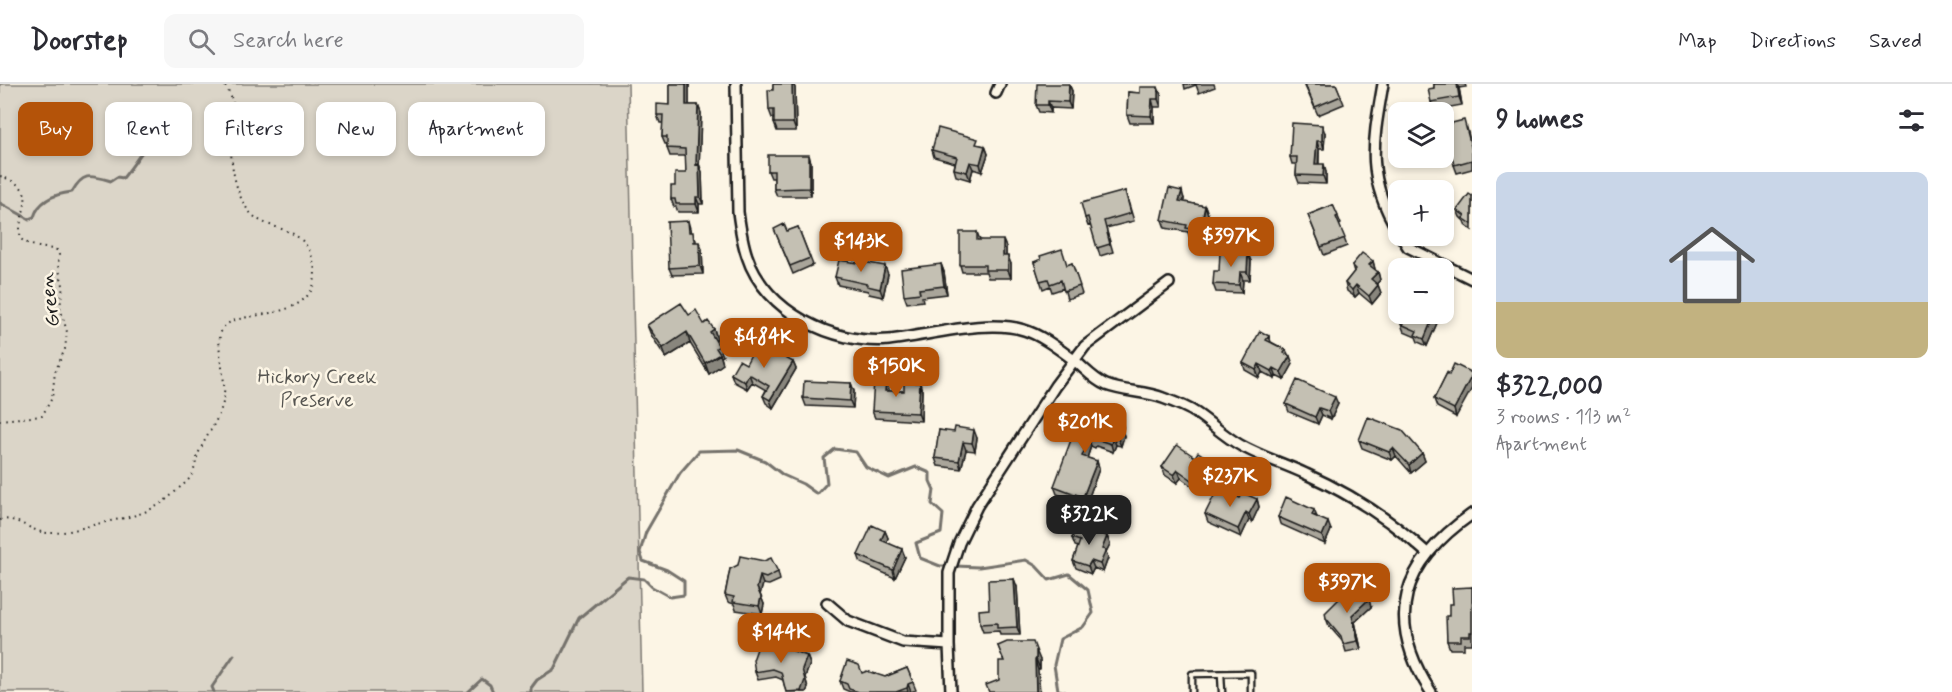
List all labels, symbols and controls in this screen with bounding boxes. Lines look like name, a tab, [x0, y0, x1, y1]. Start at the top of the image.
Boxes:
search box	[164, 14, 584, 68]
text: Doorstep	[30, 23, 128, 60]
icon: search	[185, 25, 218, 58]
text: Search here	[233, 27, 344, 55]
text: Map	[1678, 27, 1717, 55]
text: Directions	[1750, 27, 1836, 55]
text: Saved	[1869, 27, 1922, 55]
chip: Buy	[18, 102, 93, 156]
chip: Rent	[105, 102, 192, 156]
chip: Filters	[204, 102, 304, 156]
chip: New	[316, 102, 396, 156]
chip: Apartment	[408, 102, 545, 156]
map controls	[1388, 102, 1454, 324]
button: layers	[1388, 102, 1454, 168]
text: 9 homes	[1496, 103, 1584, 137]
icon: filters	[1895, 104, 1928, 137]
button: +	[1388, 180, 1454, 246]
icon: home	[1658, 211, 1766, 319]
pin: $397K	[1189, 217, 1273, 268]
pin: $143K	[819, 222, 903, 273]
text: $397K	[1202, 223, 1260, 250]
text: $143K	[833, 228, 889, 255]
button: −	[1388, 258, 1454, 324]
street label: Green	[34, 271, 67, 329]
pin: $484K	[722, 318, 806, 369]
text: $484K	[734, 324, 794, 351]
pin: $150K	[854, 347, 938, 398]
text: $150K	[867, 353, 925, 380]
park label: Hickory Creek Preserve	[257, 364, 377, 414]
text: $322,000	[1496, 370, 1603, 404]
pin: $201K	[1043, 403, 1127, 454]
text: 3 rooms · 113 m²	[1496, 404, 1631, 431]
text: $201K	[1058, 409, 1112, 436]
text: Apartment	[1496, 431, 1587, 458]
pin: $237K	[1188, 457, 1272, 508]
text: $237K	[1202, 463, 1258, 490]
pin: $322K	[1047, 495, 1131, 546]
text: $322K	[1060, 501, 1118, 528]
pin: $397K	[1305, 563, 1389, 614]
text: $397K	[1318, 569, 1376, 596]
pin: $144K	[739, 613, 823, 664]
text: $144K	[752, 619, 810, 646]

